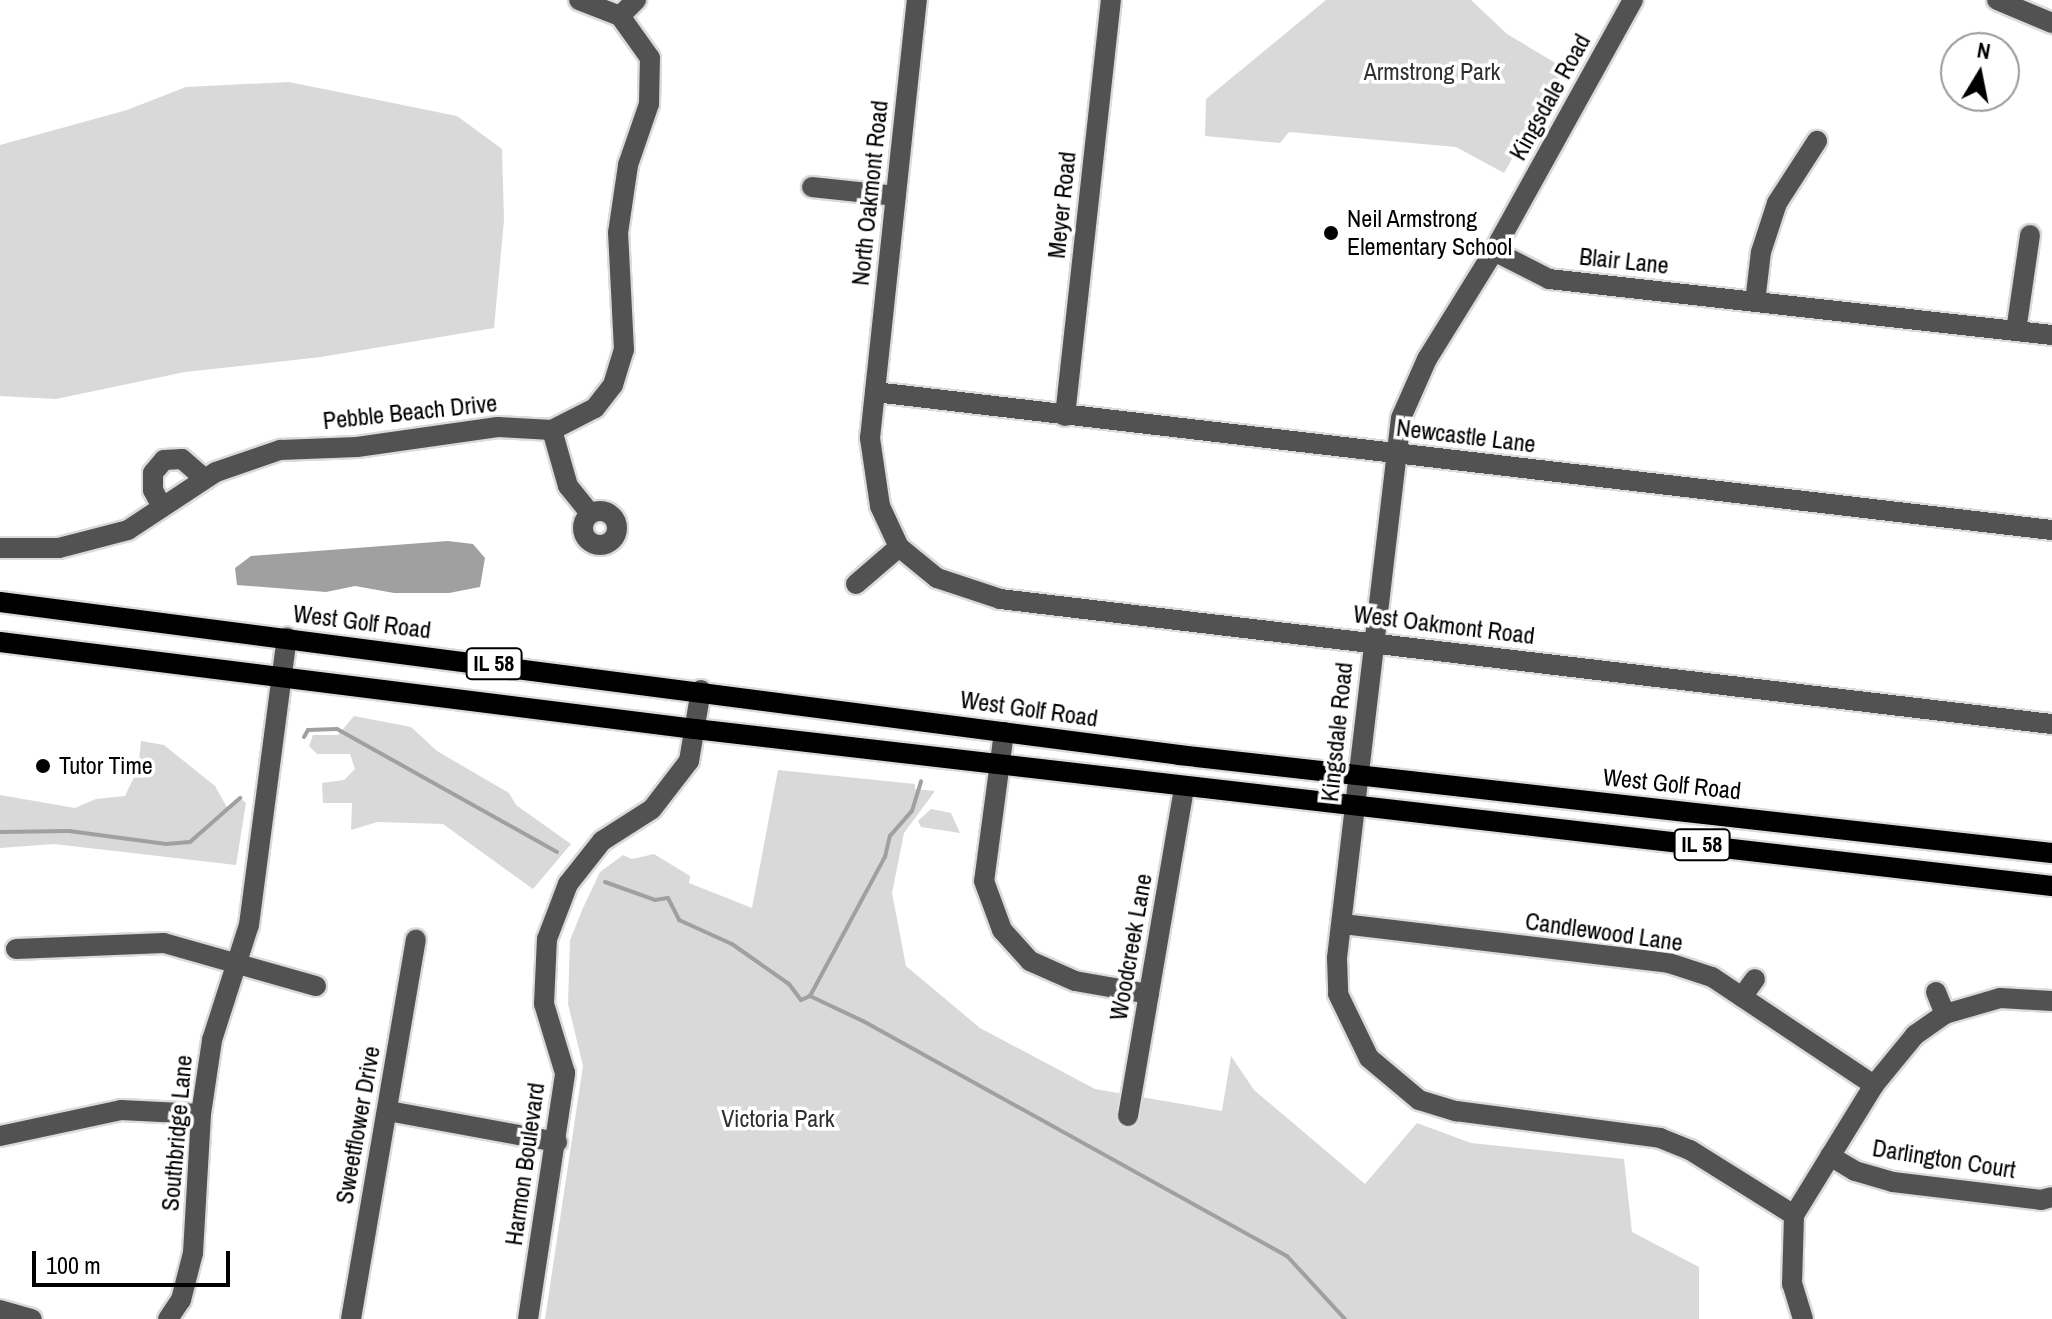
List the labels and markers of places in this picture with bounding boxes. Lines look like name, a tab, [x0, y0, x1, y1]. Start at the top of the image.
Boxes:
place label: Neil Armstrong Elementary School	[1347, 205, 1512, 261]
marker: Neil Armstrong Elementary School	[1322, 224, 1340, 242]
place label: Tutor Time	[59, 752, 153, 780]
marker: Tutor Time	[34, 757, 52, 775]

